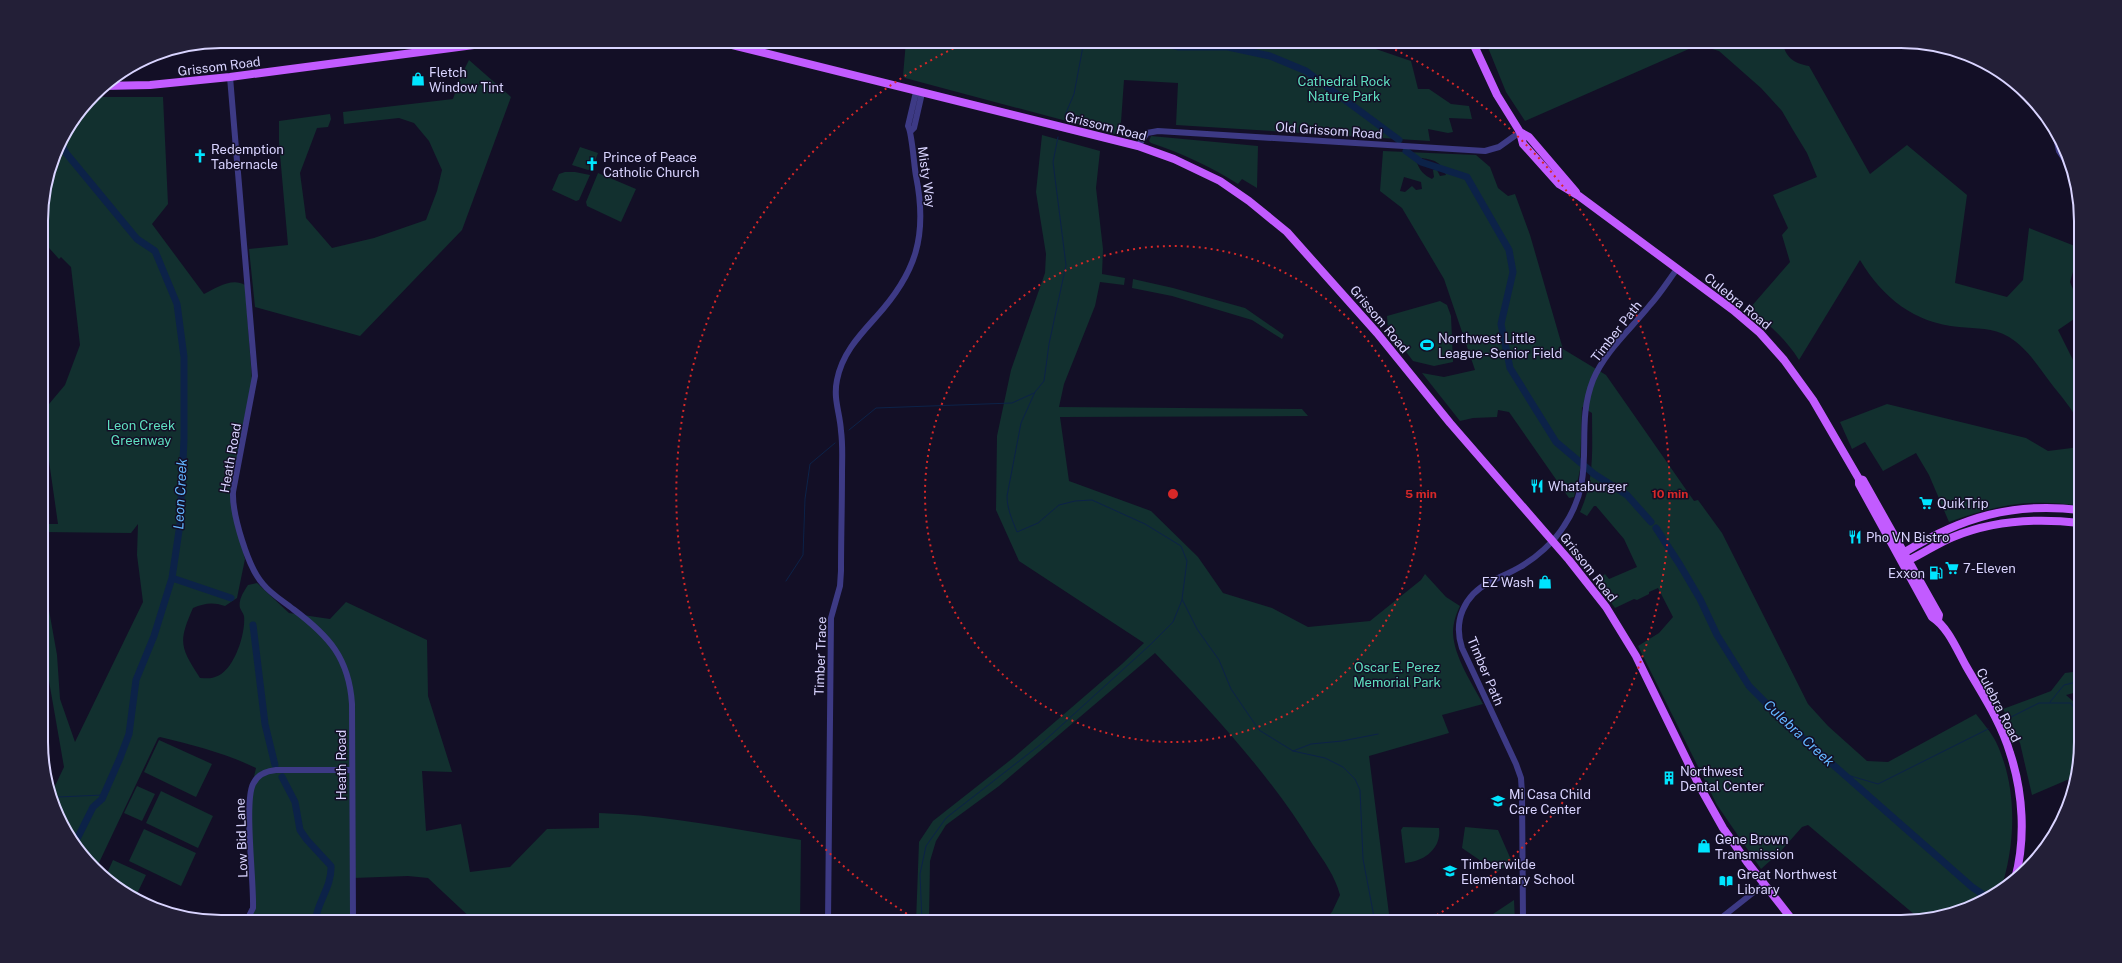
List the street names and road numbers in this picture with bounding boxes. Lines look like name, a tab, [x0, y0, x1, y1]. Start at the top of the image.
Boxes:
street label: Grissom Road	[177, 54, 261, 79]
street label: Grissom Road	[1064, 109, 1148, 144]
street label: Old Grissom Road	[1275, 119, 1383, 142]
street label: Misty Way	[915, 145, 938, 209]
street label: Culebra Road	[1701, 270, 1774, 333]
street label: Grissom Road	[1347, 283, 1412, 356]
street label: Timber Path	[1588, 298, 1645, 365]
street label: Heath Road	[217, 422, 244, 494]
street label: Grissom Road	[1557, 530, 1620, 605]
street label: Timber Trace	[812, 616, 829, 696]
street label: Timber Path	[1464, 635, 1507, 708]
street label: Culebra Road	[1973, 666, 2024, 745]
street label: Heath Road	[334, 730, 349, 800]
street label: Low Bid Lane	[233, 798, 250, 878]

